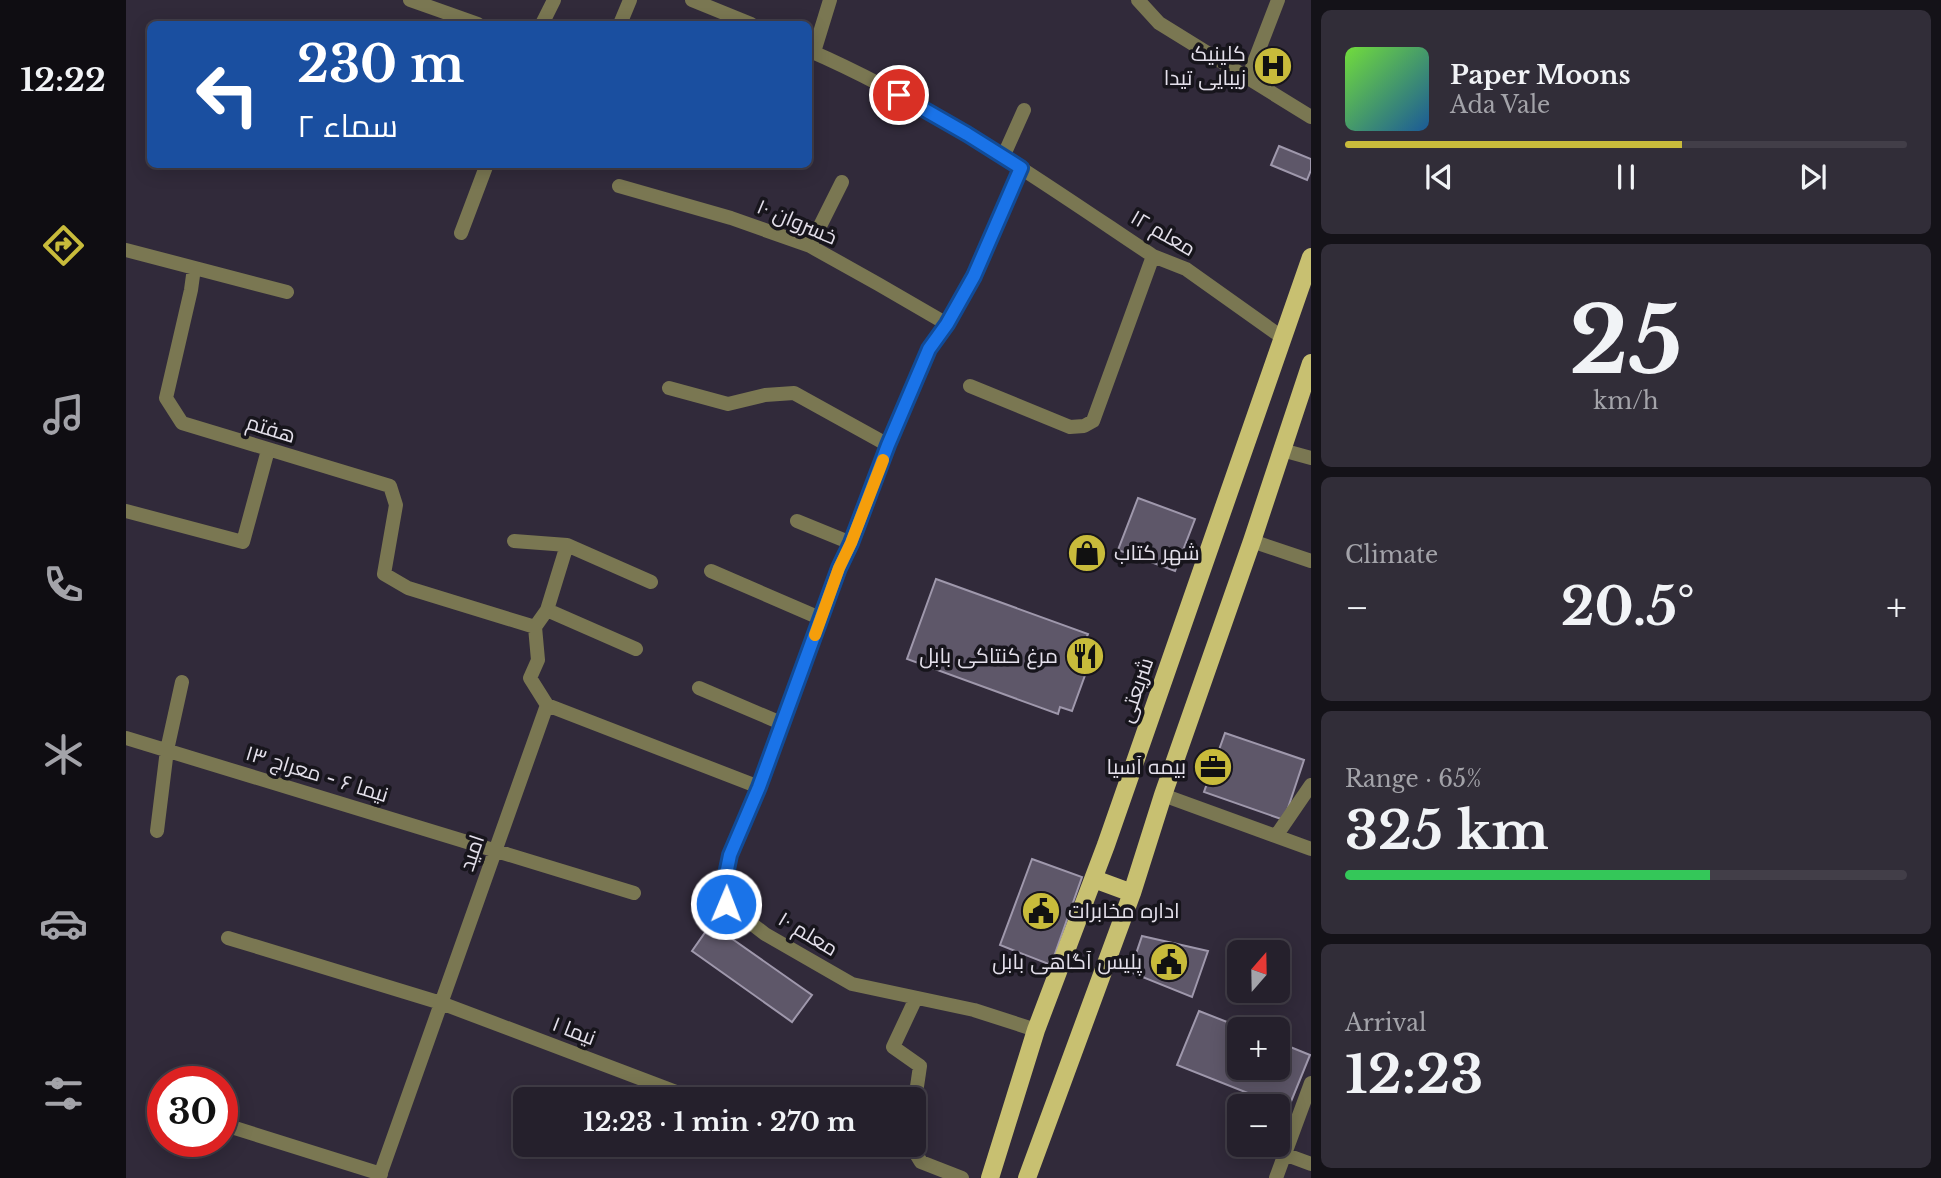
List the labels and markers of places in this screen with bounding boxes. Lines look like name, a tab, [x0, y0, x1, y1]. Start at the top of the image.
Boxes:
place label: کلینیک زیبایی تیدا	[1164, 41, 1246, 91]
hospital icon: کلینیک زیبایی تیدا	[1252, 45, 1294, 87]
pin	[869, 65, 929, 125]
shop icon: شهر کتاب	[1066, 532, 1108, 574]
place label: شهر کتاب	[1114, 540, 1200, 566]
restaurant icon: مرغ کنتاکی بابل	[1064, 635, 1106, 677]
place label: مرغ کنتاکی بابل	[919, 643, 1058, 670]
office icon: بیمه آسیا	[1192, 746, 1234, 788]
place label: بیمه آسیا	[1106, 754, 1186, 780]
public building icon: اداره مخابرات	[1020, 890, 1062, 932]
place label: اداره مخابرات	[1068, 898, 1180, 924]
public building icon: پلیس آگاهی بابل	[1148, 941, 1190, 983]
place label: پلیس آگاهی بابل	[992, 949, 1142, 976]

